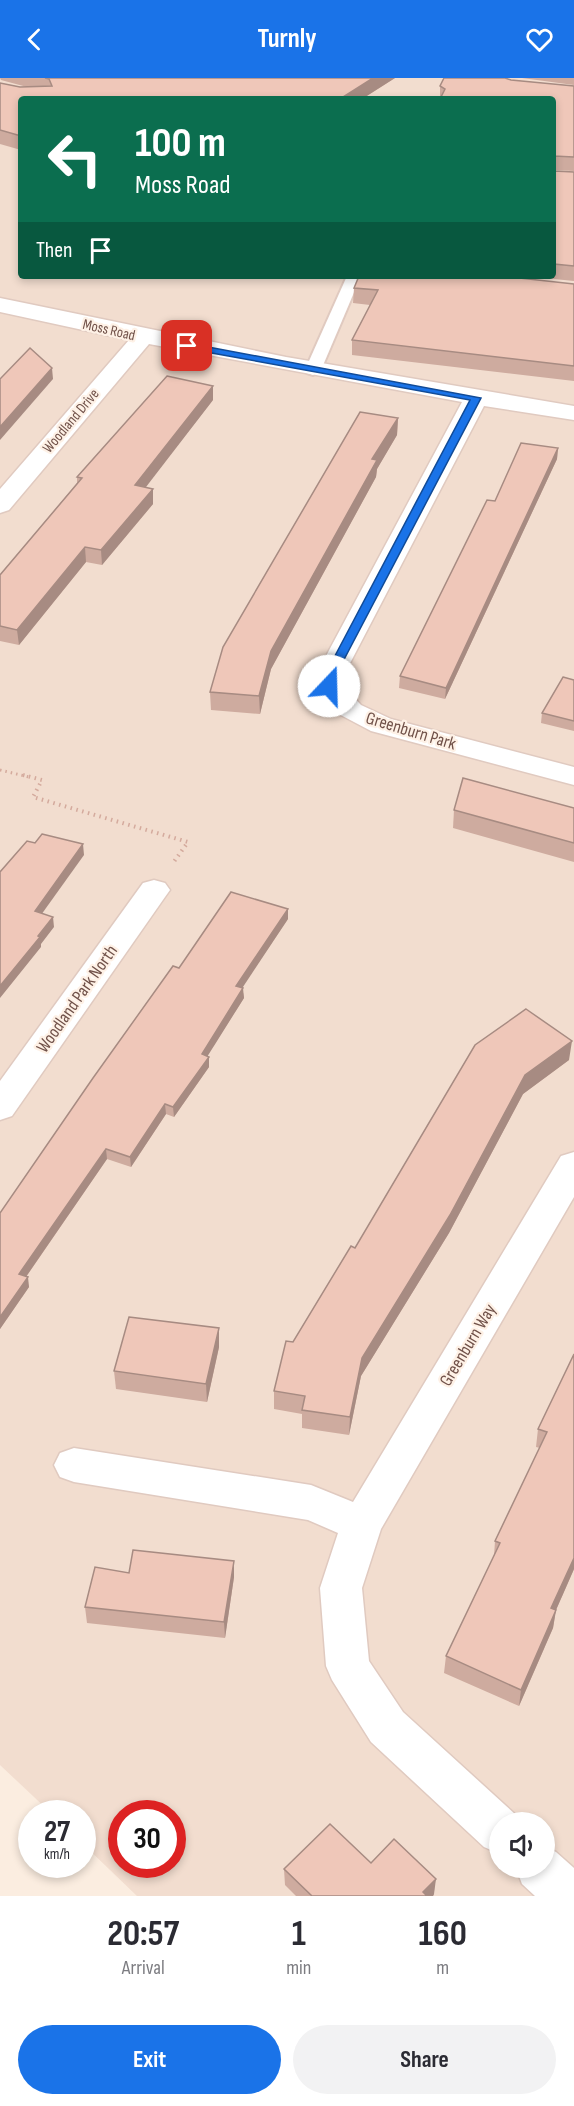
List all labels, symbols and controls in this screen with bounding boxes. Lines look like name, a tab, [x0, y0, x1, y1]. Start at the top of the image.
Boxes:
icon: back	[18, 23, 51, 56]
text: Turnly	[257, 23, 317, 55]
icon: heart	[523, 23, 556, 56]
text: 100 m	[135, 118, 226, 169]
icon: left	[36, 120, 114, 198]
text: Moss Road	[135, 169, 231, 201]
icon: arrive	[84, 234, 117, 267]
text: Then	[36, 237, 72, 264]
street label: Moss Road	[81, 315, 137, 345]
pin	[161, 320, 212, 371]
icon: arrive	[170, 329, 203, 362]
street label: Woodland Drive	[39, 385, 103, 457]
position arrow	[297, 654, 361, 718]
street label: Greenburn Park	[363, 707, 459, 755]
street label: Woodland Park North	[32, 941, 122, 1057]
street label: Greenburn Way	[435, 1300, 501, 1390]
speed limit sign: 30	[108, 1800, 186, 1878]
map controls	[489, 1812, 555, 1878]
button: sound	[489, 1812, 555, 1878]
text: 27	[44, 1814, 70, 1850]
text: km/h	[44, 1845, 70, 1864]
text: 20:57	[107, 1913, 179, 1956]
text: 1	[292, 1913, 306, 1956]
text: 160	[419, 1913, 467, 1956]
text: Arrival	[122, 1956, 165, 1980]
text: min	[286, 1956, 311, 1980]
text: m	[436, 1956, 449, 1980]
button: Exit	[18, 2025, 281, 2094]
button: Share	[293, 2025, 556, 2094]

